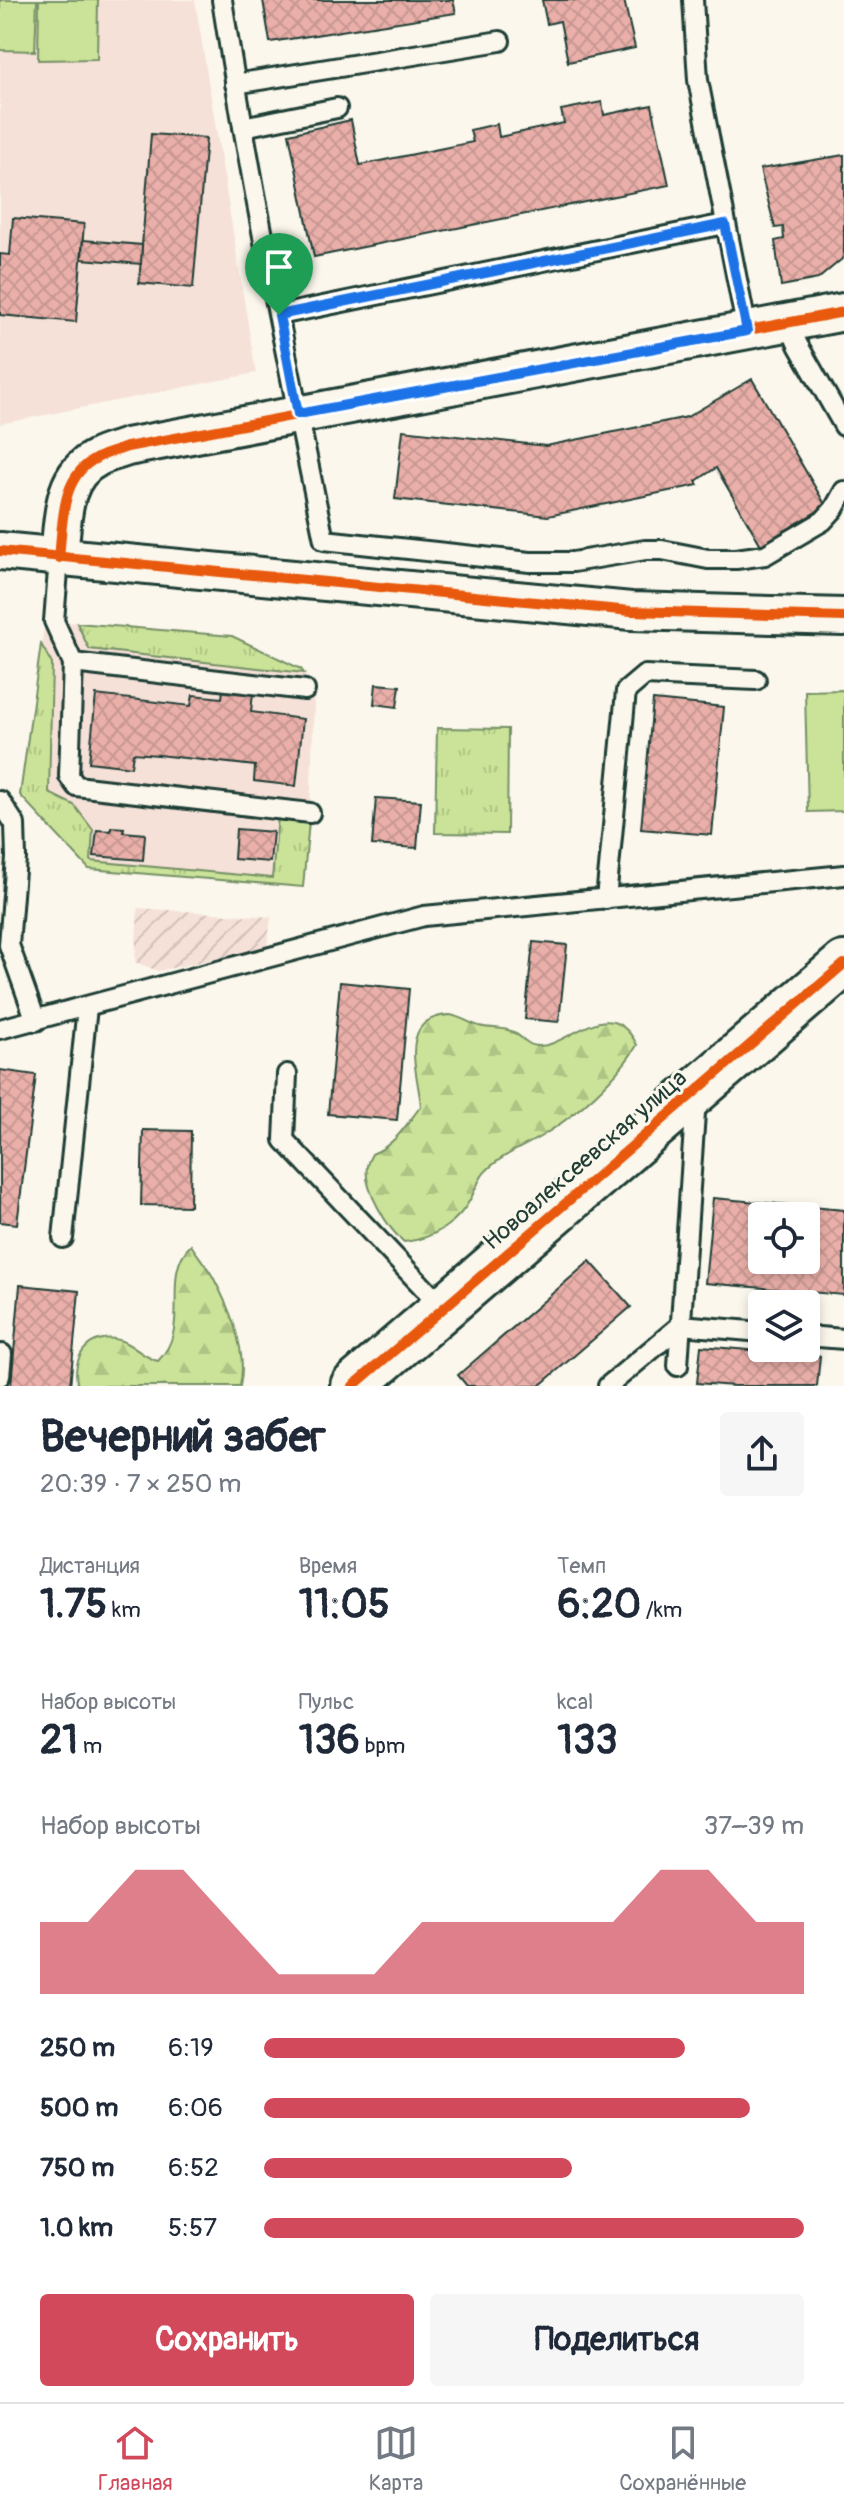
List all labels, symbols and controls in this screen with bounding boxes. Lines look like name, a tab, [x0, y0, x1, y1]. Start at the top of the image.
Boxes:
pin	[245, 233, 313, 315]
icon: arrive	[257, 245, 301, 289]
street label: Новоалексеевская улица	[477, 1064, 693, 1256]
map controls	[748, 1202, 820, 1362]
button: locate	[748, 1202, 820, 1274]
button: layers	[748, 1290, 820, 1362]
text: Вечерний забег	[40, 1410, 326, 1465]
button: share	[720, 1412, 804, 1496]
text: 20:39 · 7 × 250 m	[40, 1468, 241, 1500]
text: Дистанция	[40, 1552, 140, 1580]
text: Время	[299, 1552, 357, 1580]
text: Темп	[557, 1552, 606, 1580]
text: 1.75	[40, 1580, 107, 1629]
text: 11:05	[299, 1580, 390, 1629]
text: 6:20	[557, 1580, 641, 1629]
text: km	[107, 1596, 141, 1624]
text: /km	[641, 1596, 682, 1624]
text: Набор высоты	[40, 1688, 176, 1716]
text: Пульс	[299, 1688, 354, 1716]
text: kcal	[557, 1688, 593, 1716]
text: 21	[40, 1716, 78, 1765]
text: 136	[299, 1716, 360, 1765]
text: 133	[557, 1716, 618, 1765]
text: m	[78, 1732, 102, 1760]
text: bpm	[360, 1732, 405, 1760]
text: Набор высоты	[40, 1810, 201, 1842]
text: 37–39 m	[704, 1810, 804, 1842]
text: 250 m	[40, 2032, 115, 2064]
text: 6:19	[168, 2032, 214, 2064]
text: 500 m	[40, 2092, 118, 2124]
text: 6:06	[168, 2092, 223, 2124]
text: 750 m	[40, 2152, 114, 2184]
text: 6:52	[168, 2152, 219, 2184]
text: 1.0 km	[40, 2212, 113, 2244]
text: 5:57	[168, 2212, 217, 2244]
button: Сохранить	[40, 2294, 414, 2386]
button: Поделиться	[430, 2294, 804, 2386]
tab: Главная	[98, 2421, 173, 2497]
tab: Карта	[369, 2421, 423, 2497]
tab: Сохранённые	[619, 2421, 746, 2497]

